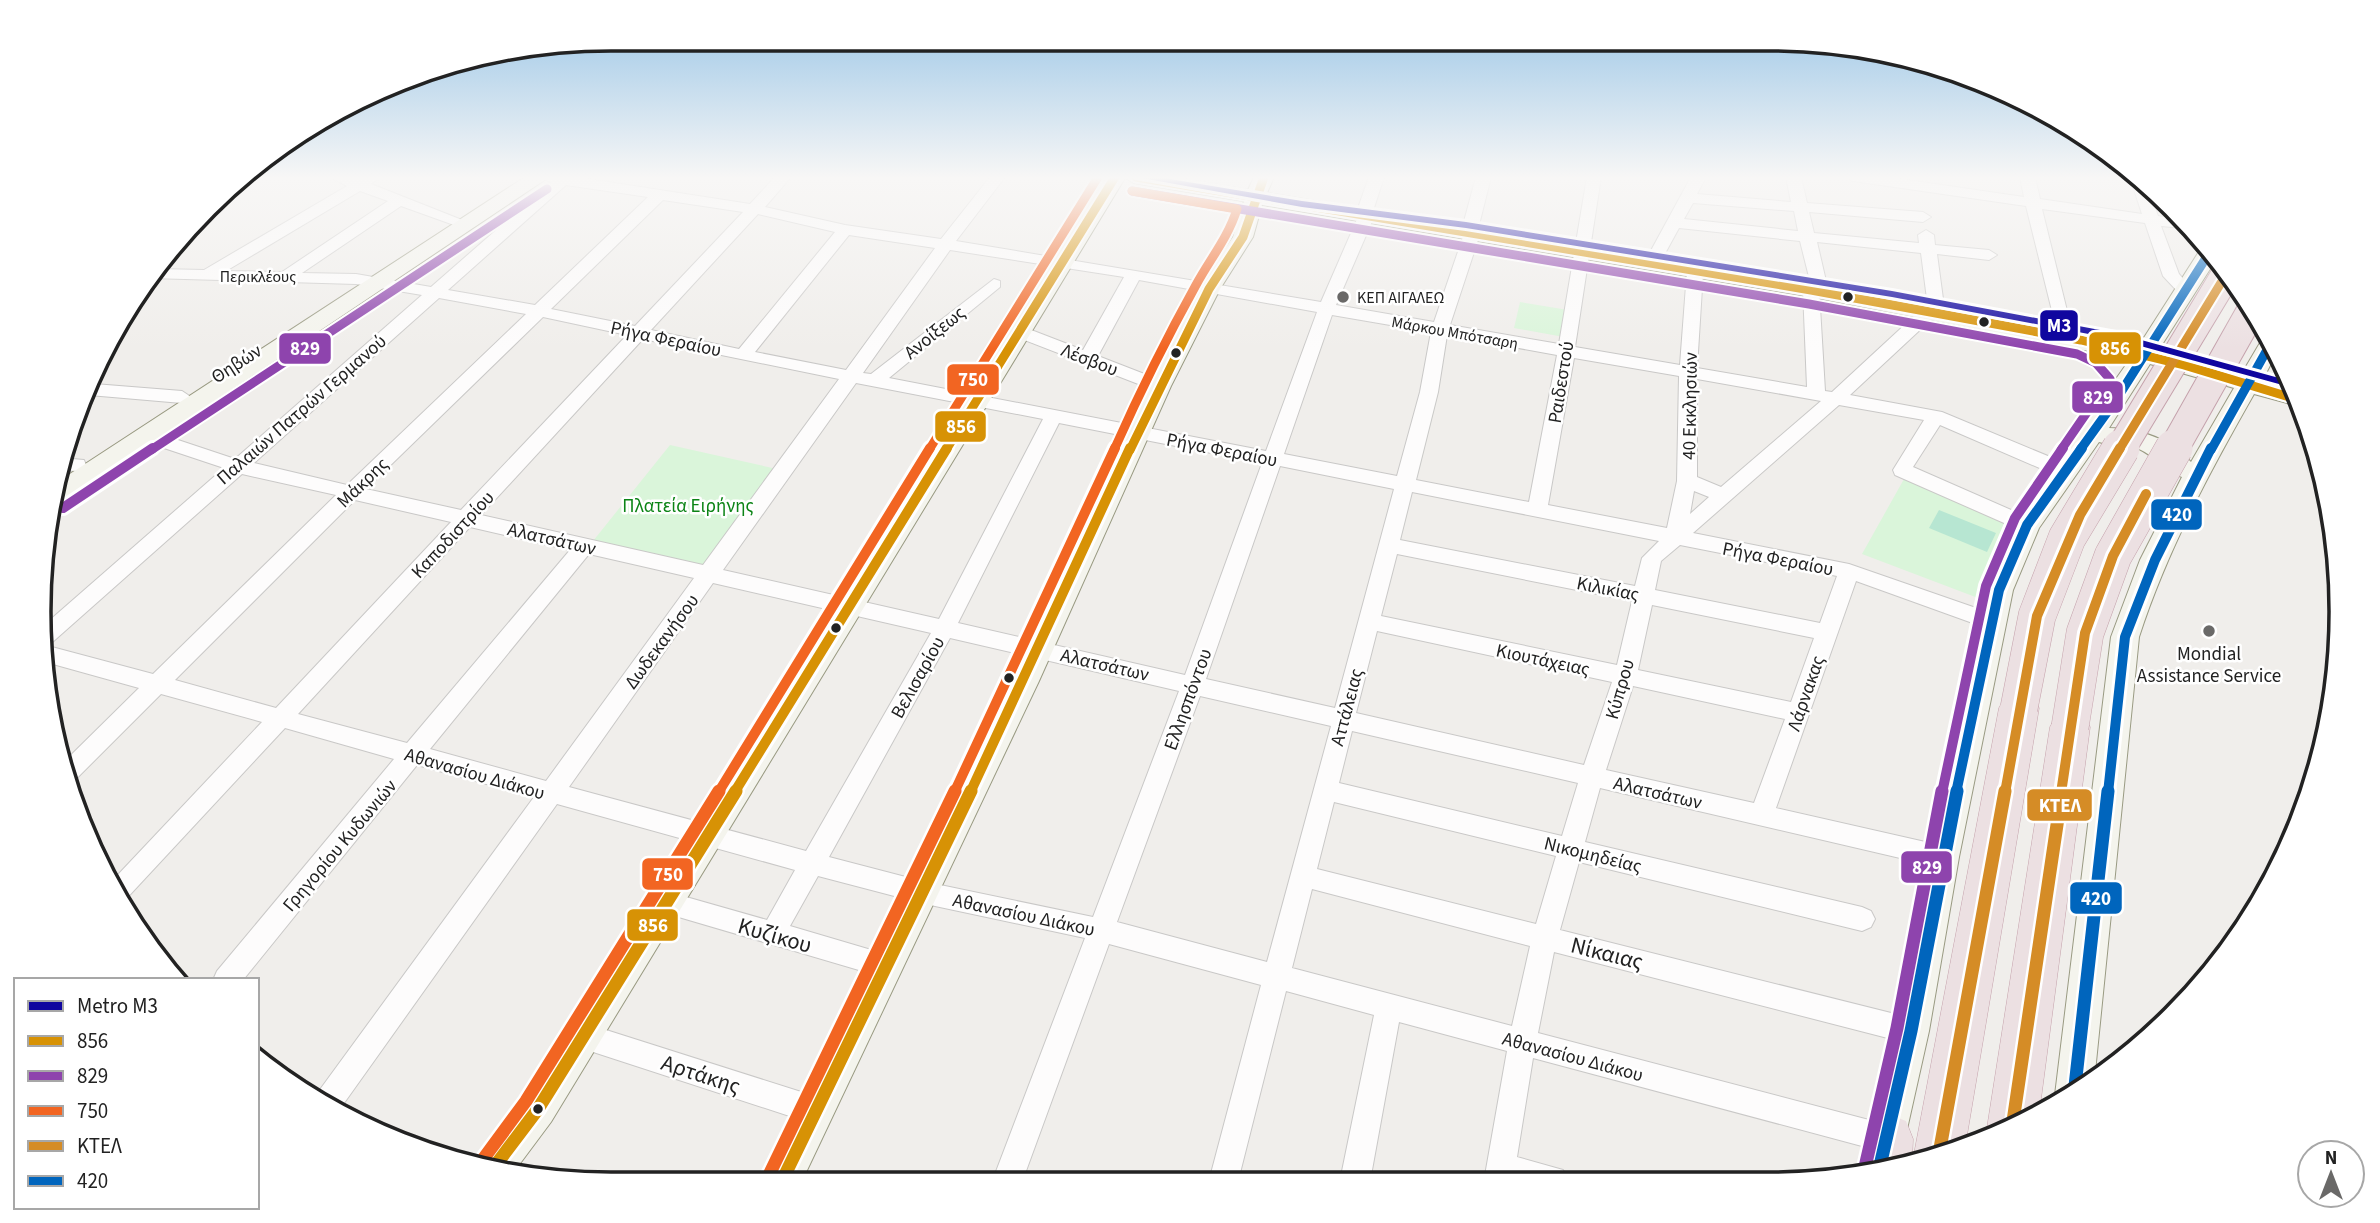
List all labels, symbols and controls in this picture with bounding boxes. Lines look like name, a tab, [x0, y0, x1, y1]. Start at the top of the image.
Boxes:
street label: Περικλέους	[220, 266, 296, 288]
place label: ΚΕΠ ΑΙΓΑΛΕΩ	[1357, 287, 1444, 309]
marker: ΚΕΠ ΑΙΓΑΛΕΩ	[1335, 289, 1351, 305]
unlabelled marker	[1841, 290, 1855, 304]
street label: Ανοίξεως	[898, 300, 971, 366]
line badge: Μ3	[2039, 309, 2079, 342]
street label: Μάρκου Μπότσαρη	[1390, 311, 1520, 355]
text: Μ3	[2047, 313, 2071, 340]
street label: Ρήγα Φεραίου	[608, 315, 724, 364]
unlabelled marker	[1977, 315, 1991, 329]
street label: Παλαιών Πατρών Γερμανού	[211, 329, 393, 492]
line badge: 856	[2088, 331, 2142, 365]
line badge: 829	[278, 332, 332, 365]
text: 829	[290, 336, 320, 363]
text: 856	[2100, 336, 2130, 363]
street label: Λέσβου	[1057, 337, 1122, 384]
street label: Θηβών	[206, 338, 267, 391]
street label: Ραιδεστού	[1542, 339, 1581, 425]
unlabelled marker	[1169, 346, 1183, 360]
street label: 40 Εκκλησιών	[1676, 352, 1705, 460]
line badge: 750	[946, 363, 1000, 396]
text: 750	[958, 367, 988, 394]
line badge: 829	[2071, 380, 2124, 414]
text: 829	[2083, 385, 2113, 412]
line badge: 856	[934, 410, 987, 443]
text: 856	[946, 414, 976, 441]
street label: Ρήγα Φεραίου	[1164, 426, 1280, 474]
street label: Μάκρης	[331, 452, 395, 515]
street label: Καποδιστρίου	[405, 485, 501, 585]
park label: Πλατεία Ειρήνης	[622, 493, 754, 520]
line badge: 420	[2150, 498, 2203, 531]
text: 420	[2162, 502, 2192, 529]
street label: Αλατσάτων	[505, 516, 599, 563]
street label: Ρήγα Φεραίου	[1720, 535, 1836, 583]
street label: Κιλικίας	[1574, 570, 1641, 609]
street label: Δωδεκανήσου	[618, 589, 706, 695]
unlabelled marker	[829, 621, 843, 635]
marker: Mondial Assistance Service	[2201, 623, 2217, 639]
street label: Βελισαρίου	[885, 632, 952, 724]
street label: Κιουτάχειας	[1493, 637, 1592, 684]
place label: Mondial Assistance Service	[2137, 641, 2281, 690]
street label: Αλατσάτων	[1058, 642, 1152, 689]
street label: Ελλησπόντου	[1158, 645, 1219, 754]
street label: Λάρνακας	[1781, 652, 1832, 735]
street label: Κύπρου	[1599, 656, 1642, 723]
street label: Αττάλειας	[1324, 666, 1371, 749]
unlabelled marker	[1002, 671, 1016, 685]
street label: Αθανασίου Διάκου	[401, 742, 548, 807]
street label: Αλατσάτων	[1611, 770, 1705, 817]
street label: Γρηγορίου Κυδωνιών	[277, 774, 404, 918]
line badge: ΚΤΕΛ	[2026, 788, 2093, 822]
text: ΚΤΕΛ	[2039, 793, 2082, 820]
street label: Νικομηδείας	[1541, 830, 1644, 881]
line badge: 829	[1900, 850, 1953, 884]
text: 829	[1912, 855, 1942, 882]
line badge: 750	[641, 857, 694, 891]
text: 750	[653, 862, 683, 889]
line badge: 420	[2069, 881, 2123, 915]
text: 420	[2081, 886, 2111, 913]
street label: Αθανασίου Διάκου	[950, 887, 1097, 944]
line badge: 856	[626, 908, 679, 942]
street label: Κυζίκου	[734, 909, 816, 962]
text: 856	[638, 913, 668, 940]
street label: Νίκαιας	[1567, 929, 1647, 978]
legend	[14, 978, 259, 1209]
text: Metro Μ3	[77, 991, 158, 1021]
text: 856	[77, 1026, 108, 1056]
street label: Αθανασίου Διάκου	[1499, 1026, 1646, 1089]
street label: Αρτάκης	[657, 1046, 745, 1103]
text: 829	[77, 1061, 108, 1091]
text: 750	[77, 1096, 108, 1126]
unlabelled marker	[531, 1102, 545, 1116]
text: ΚΤΕΛ	[77, 1131, 122, 1161]
north arrow	[2296, 1139, 2366, 1209]
text: N	[2325, 1145, 2337, 1172]
text: 420	[77, 1166, 108, 1196]

